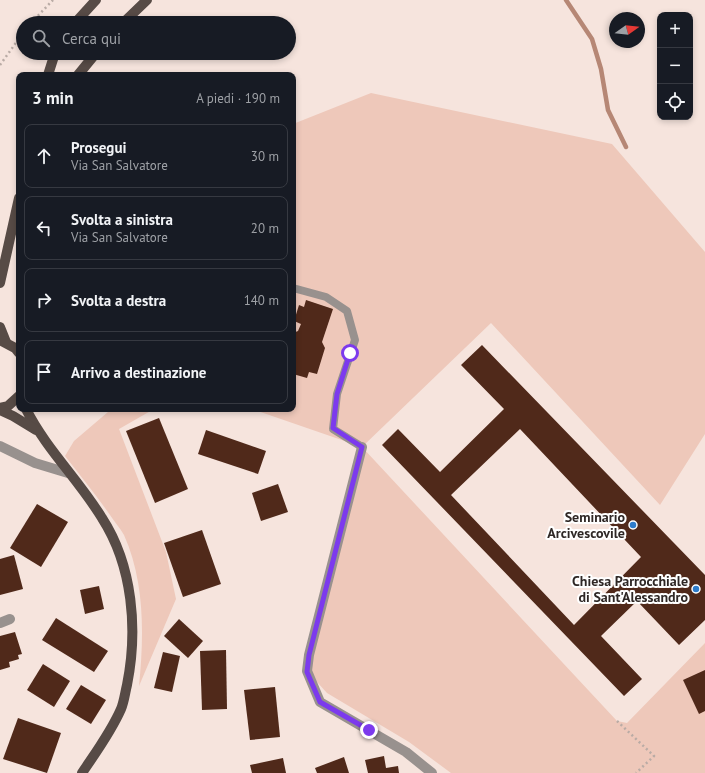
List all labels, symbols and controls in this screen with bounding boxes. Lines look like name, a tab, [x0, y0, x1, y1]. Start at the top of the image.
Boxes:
north arrow	[609, 12, 645, 48]
map controls	[657, 12, 693, 120]
button: +	[657, 12, 693, 48]
search box	[16, 16, 296, 60]
icon: search	[30, 27, 52, 49]
text: Cerca qui	[62, 29, 121, 48]
button: −	[657, 48, 693, 84]
button: locate	[657, 84, 693, 120]
text: 3 min	[32, 87, 73, 109]
text: A piedi · 190 m	[196, 90, 280, 107]
text: Prosegui	[71, 138, 127, 157]
icon: ahead	[33, 145, 55, 167]
text: 30 m	[251, 148, 279, 165]
text: Via San Salvatore	[71, 157, 168, 174]
text: Svolta a sinistra	[71, 210, 173, 229]
icon: left	[33, 217, 55, 239]
text: 20 m	[251, 220, 279, 237]
text: Via San Salvatore	[71, 229, 168, 246]
icon: right	[33, 289, 55, 311]
text: Svolta a destra	[71, 291, 166, 310]
text: 140 m	[244, 292, 279, 309]
route start	[341, 344, 359, 362]
icon: arrive	[33, 361, 55, 383]
text: Arrivo a destinazione	[71, 363, 206, 382]
place label: Seminario Arcivescovile	[547, 508, 625, 542]
marker: Seminario Arcivescovile	[628, 520, 638, 530]
place label: Chiesa Parrocchiale di Sant'Alessandro	[572, 572, 688, 606]
marker: Chiesa Parrocchiale di Sant'Alessandro	[691, 584, 701, 594]
route end	[360, 721, 378, 739]

